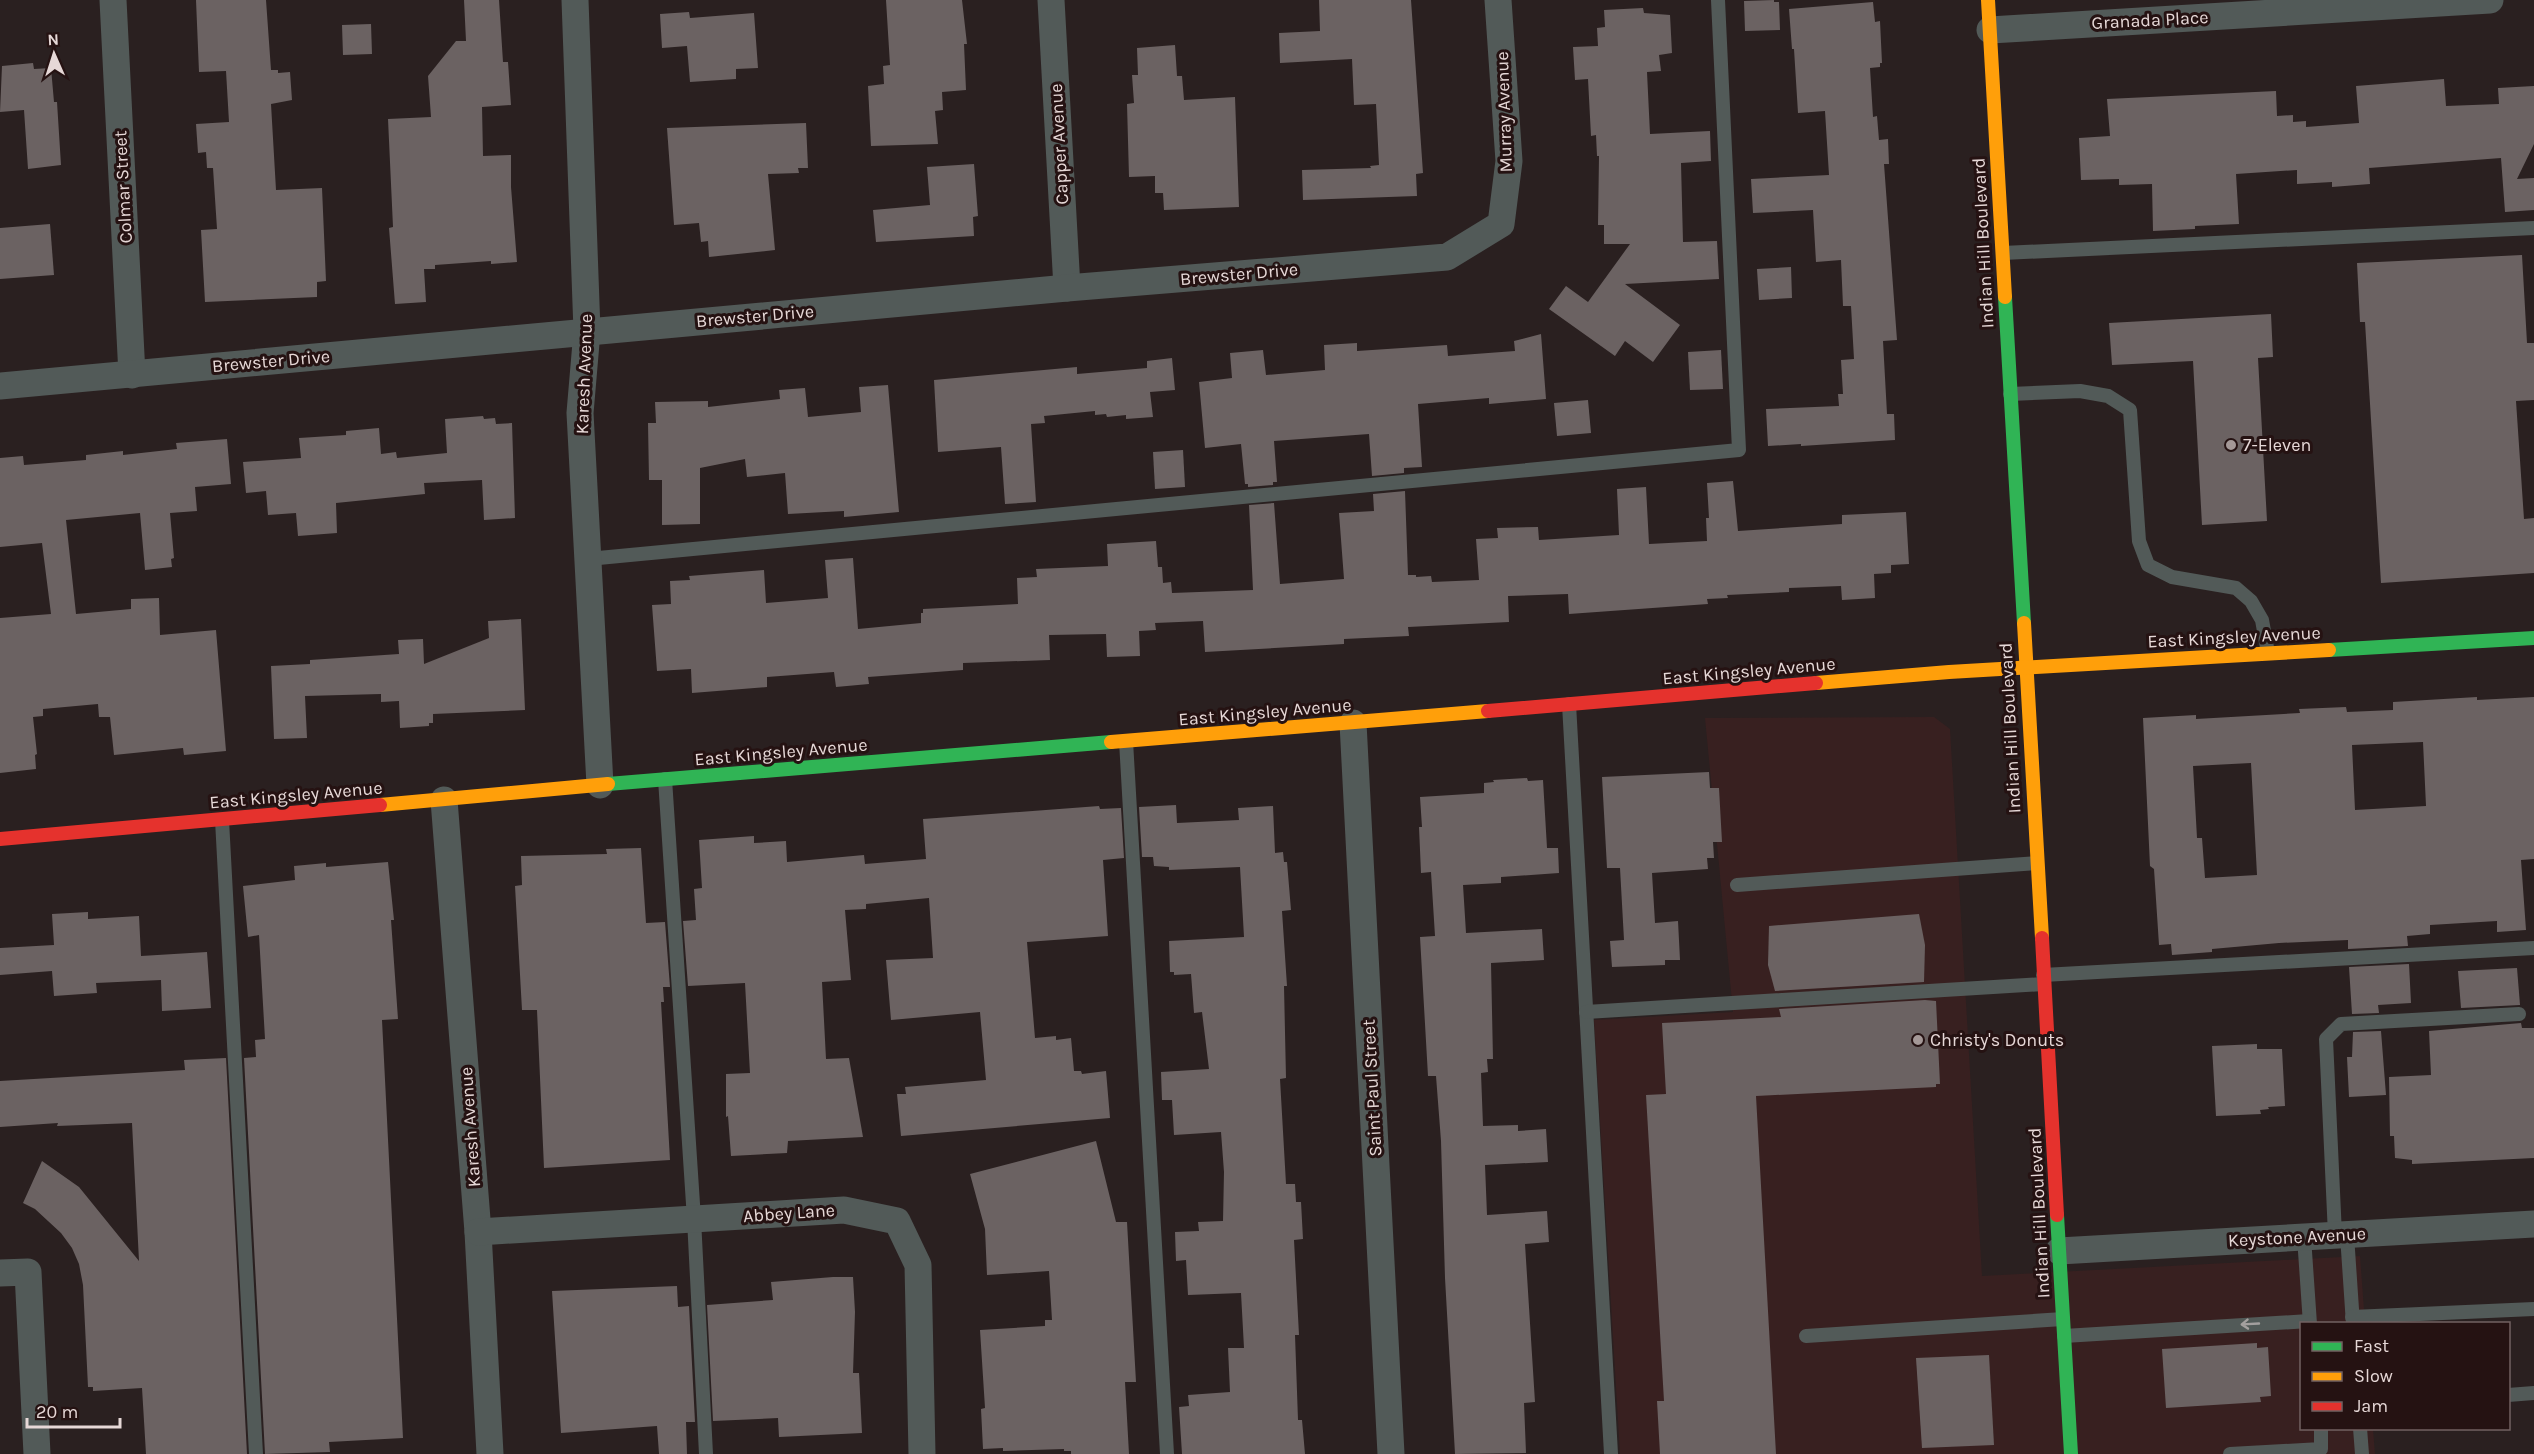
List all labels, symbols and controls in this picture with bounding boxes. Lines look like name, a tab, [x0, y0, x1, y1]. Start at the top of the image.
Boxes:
street label: Granada Place	[2091, 6, 2209, 34]
north arrow	[24, 24, 84, 84]
text: N	[47, 30, 59, 49]
street label: Murray Avenue	[1491, 51, 1517, 173]
street label: Capper Avenue	[1045, 83, 1073, 205]
street label: Colmar Street	[109, 130, 137, 244]
street label: Indian Hill Boulevard	[1968, 157, 1998, 329]
street label: Brewster Drive	[1179, 258, 1299, 290]
street label: Brewster Drive	[695, 300, 815, 332]
street label: Karesh Avenue	[571, 313, 597, 435]
street label: Brewster Drive	[211, 345, 331, 377]
place label: 7-Eleven	[2243, 434, 2311, 456]
marker: 7-Eleven	[2224, 438, 2238, 452]
street label: East Kingsley Avenue	[2147, 621, 2321, 653]
street label: Indian Hill Boulevard	[1995, 642, 2025, 814]
street label: East Kingsley Avenue	[1662, 652, 1836, 690]
street label: East Kingsley Avenue	[1178, 693, 1352, 731]
street label: East Kingsley Avenue	[694, 733, 868, 771]
street label: East Kingsley Avenue	[209, 776, 383, 814]
street label: Saint Paul Street	[1357, 1019, 1387, 1157]
place label: Christy's Donuts	[1930, 1029, 2064, 1051]
marker: Christy's Donuts	[1911, 1033, 1925, 1047]
street label: Karesh Avenue	[455, 1066, 485, 1188]
street label: Indian Hill Boulevard	[2024, 1127, 2054, 1299]
street label: Abbey Lane	[742, 1199, 836, 1227]
street label: Keystone Avenue	[2227, 1222, 2367, 1252]
one-way arrow	[2241, 1319, 2261, 1330]
legend	[2300, 1322, 2510, 1430]
text: Fast	[2354, 1335, 2389, 1357]
text: Slow	[2354, 1365, 2393, 1387]
scale bar	[27, 1391, 120, 1429]
text: Jam	[2354, 1395, 2388, 1417]
text: 20 m	[36, 1401, 78, 1423]

